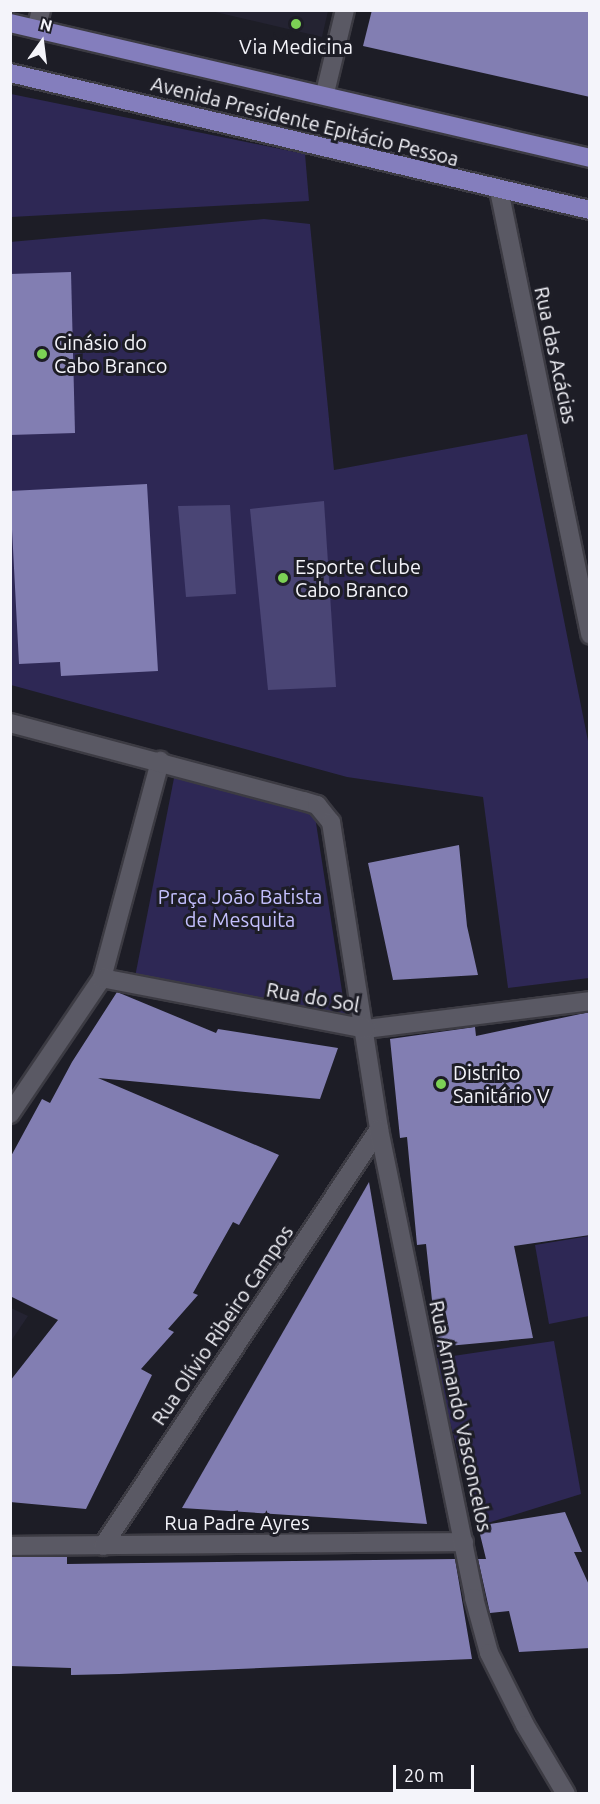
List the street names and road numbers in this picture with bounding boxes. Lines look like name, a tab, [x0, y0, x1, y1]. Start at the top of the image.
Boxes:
street label: Avenida Presidente Epitácio Pessoa	[149, 71, 461, 171]
street label: Rua das Acácias	[530, 284, 582, 426]
street label: Rua do Sol	[265, 977, 361, 1017]
street label: Rua Olívio Ribeiro Campos	[146, 1221, 298, 1429]
street label: Rua Armando Vasconcelos	[425, 1298, 497, 1534]
street label: Rua Padre Ayres	[164, 1510, 310, 1534]

